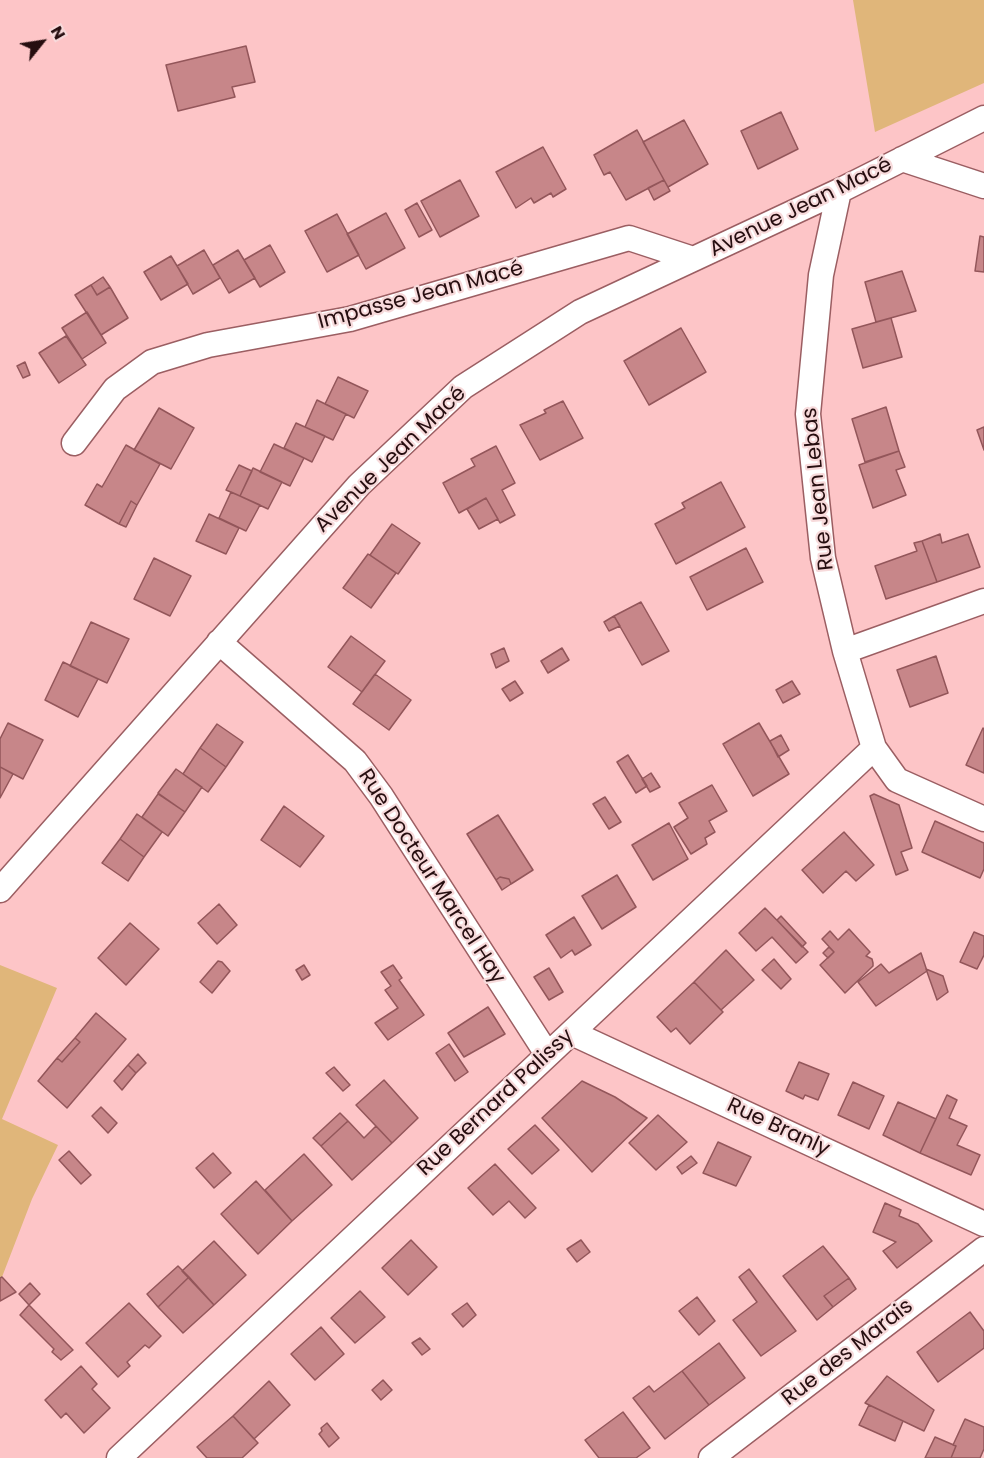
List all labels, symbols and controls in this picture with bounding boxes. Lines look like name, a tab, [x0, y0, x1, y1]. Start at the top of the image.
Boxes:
north arrow	[12, 12, 72, 72]
text: N	[45, 22, 71, 44]
street label: Avenue Jean Macé	[706, 153, 896, 263]
street label: Impasse Jean Macé	[316, 257, 526, 335]
street label: Avenue Jean Macé	[310, 382, 472, 538]
street label: Rue Jean Lebas	[798, 406, 840, 572]
street label: Rue Docteur Marcel Hay	[352, 765, 510, 989]
street label: Rue Bernard Palissy	[413, 1024, 579, 1182]
street label: Rue Branly	[723, 1093, 833, 1163]
street label: Rue des Marais	[778, 1294, 918, 1412]

